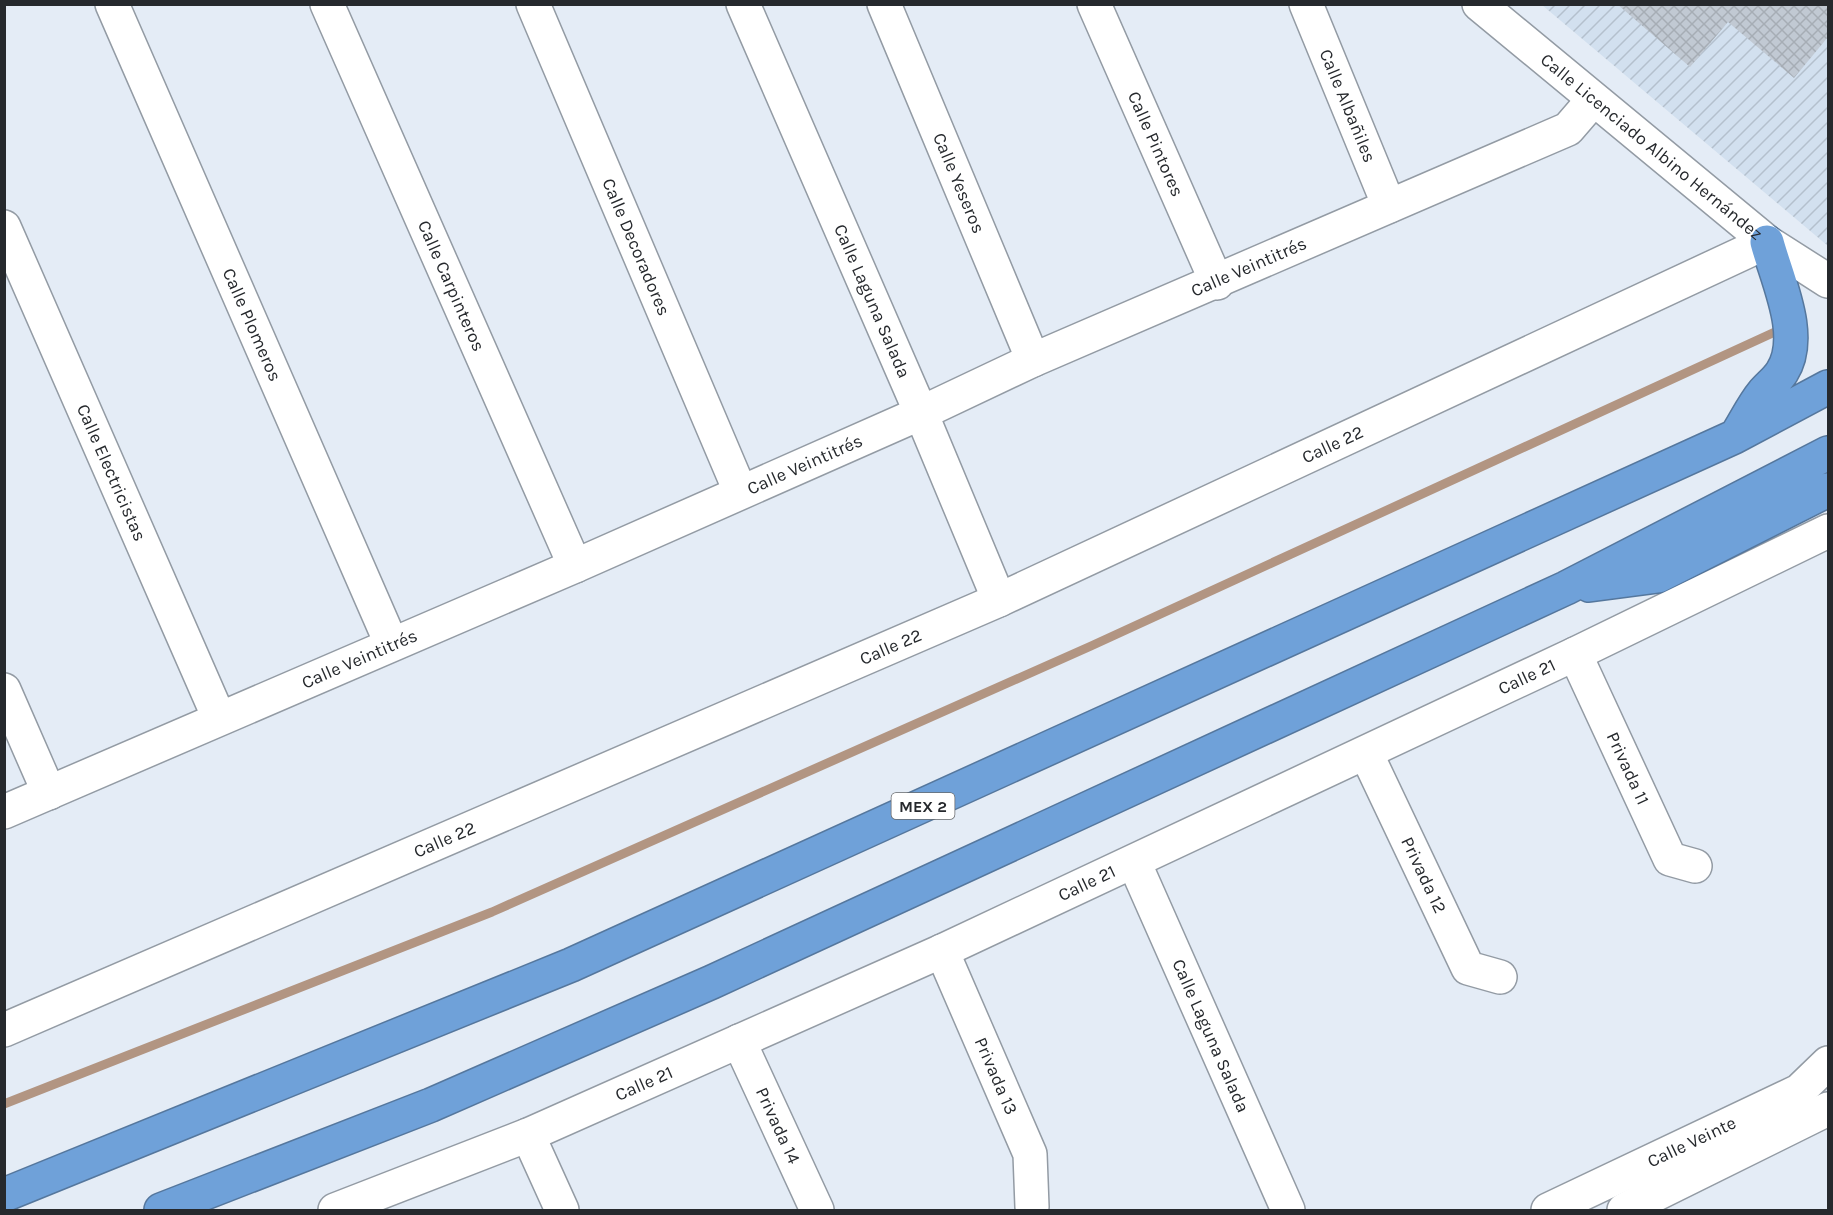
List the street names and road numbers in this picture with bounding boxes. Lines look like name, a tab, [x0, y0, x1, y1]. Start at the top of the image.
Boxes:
street label: Calle Albañiles	[1315, 46, 1381, 166]
street label: Calle Licenciado Albino Hernández	[1536, 49, 1767, 245]
street label: Calle Pintores	[1123, 88, 1189, 200]
street label: Calle Yeseros	[928, 129, 990, 237]
street label: Calle Decoradores	[597, 175, 675, 319]
street label: Calle Carpinteros	[413, 217, 490, 355]
street label: Calle Laguna Salada	[829, 221, 915, 381]
street label: Calle Veintitrés	[1188, 232, 1310, 301]
street label: Calle Plomeros	[218, 265, 286, 385]
street label: Calle Electricistas	[72, 401, 151, 544]
street label: Calle 22	[1298, 421, 1367, 468]
street label: Calle Veintitrés	[744, 429, 866, 499]
street label: Calle Veintitrés	[298, 624, 421, 693]
street label: Calle 22	[856, 624, 925, 670]
street label: Calle 21	[1494, 654, 1559, 700]
street label: Privada 11	[1602, 728, 1654, 808]
road number: MEX 2	[892, 793, 954, 819]
street label: Calle 22	[410, 817, 479, 863]
street label: Privada 12	[1396, 833, 1451, 917]
street label: Calle 21	[1054, 860, 1119, 906]
street label: Calle Laguna Salada	[1167, 956, 1254, 1116]
street label: Privada 13	[970, 1034, 1023, 1118]
street label: Calle 21	[612, 1061, 676, 1106]
street label: Privada 14	[751, 1084, 805, 1167]
street label: Calle Veinte	[1644, 1111, 1740, 1172]

